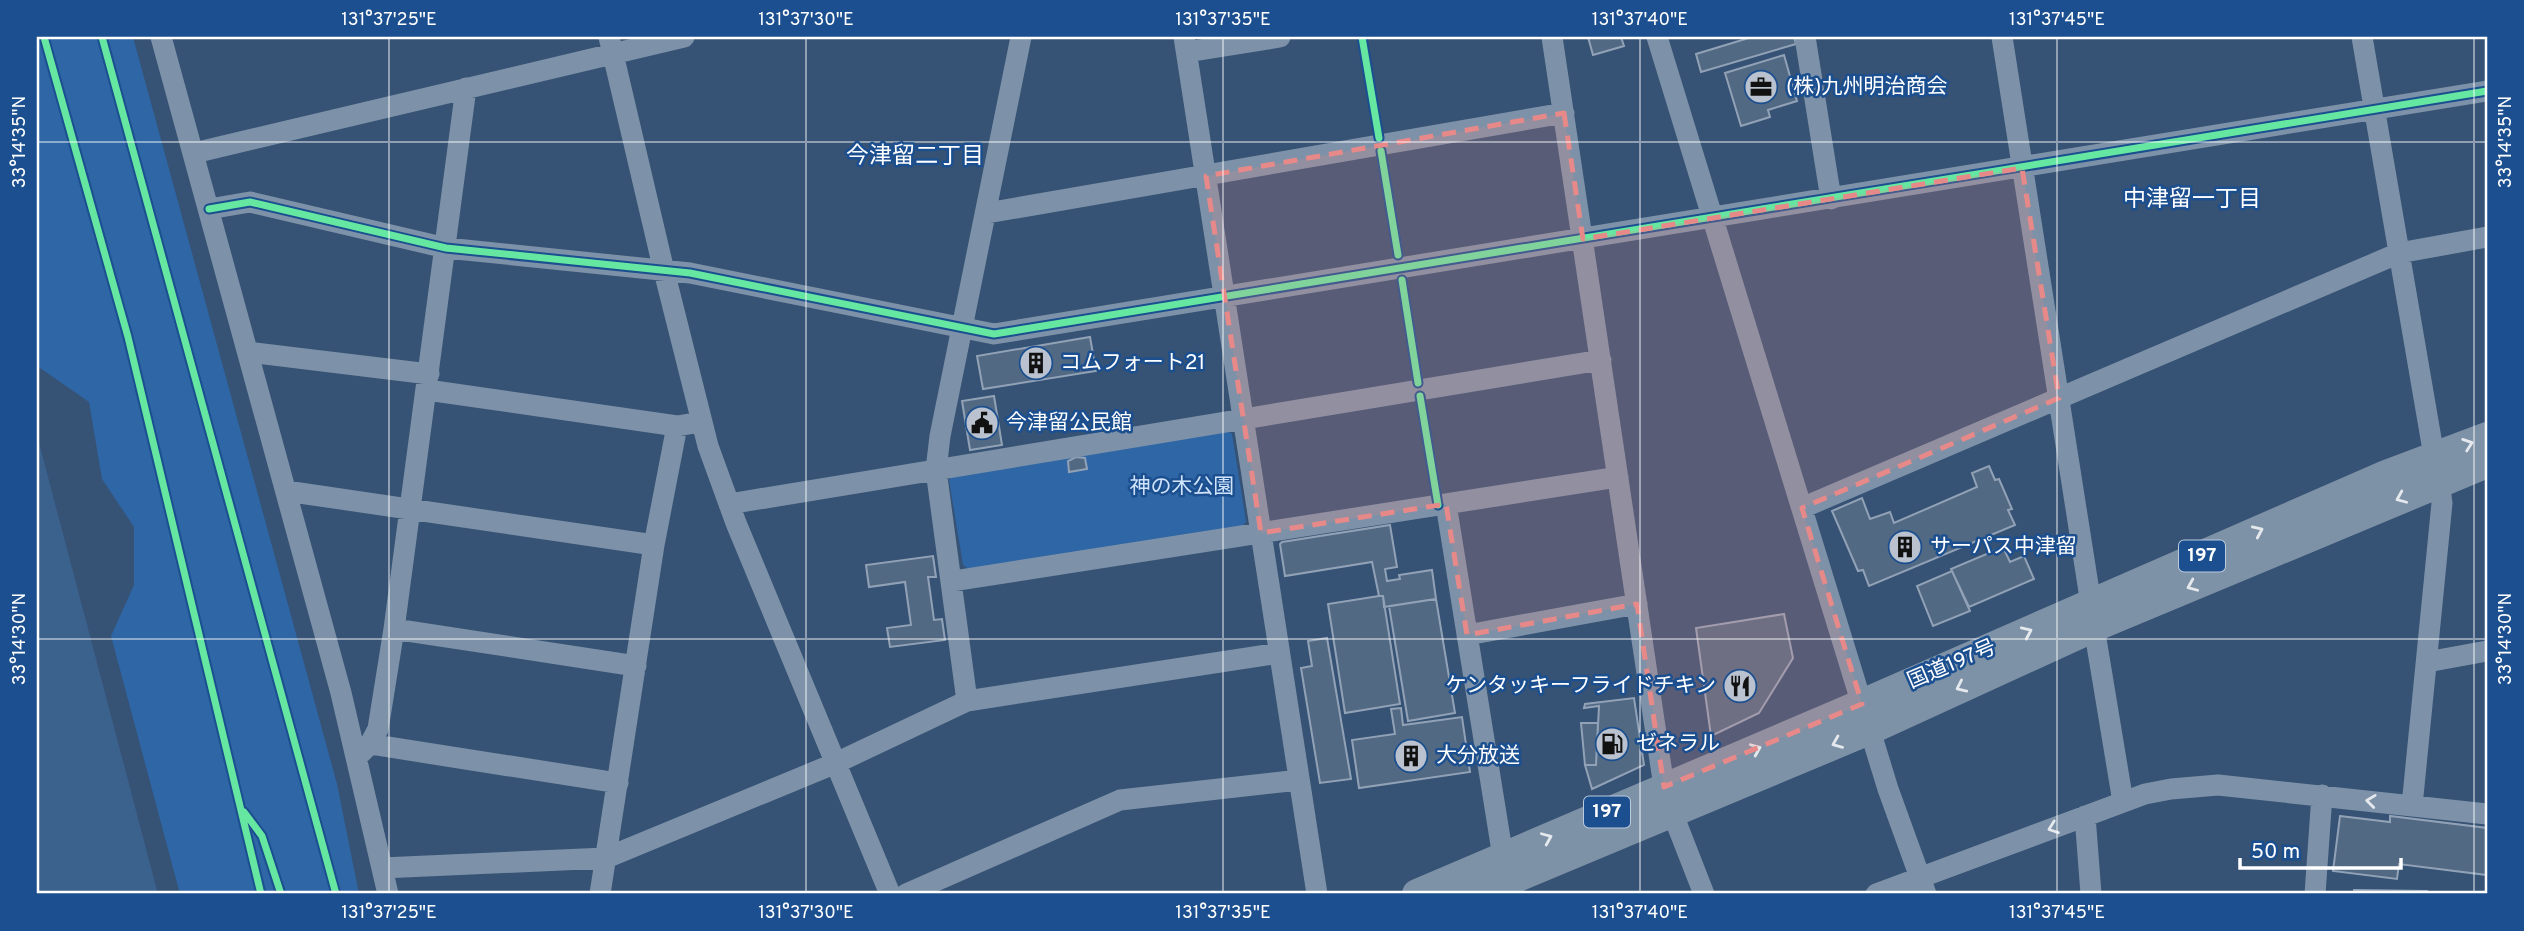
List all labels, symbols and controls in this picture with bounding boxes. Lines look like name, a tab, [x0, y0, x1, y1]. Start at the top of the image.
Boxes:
text: 131°37'25"E	[341, 9, 437, 32]
text: 131°37'30"E	[758, 9, 854, 32]
text: 131°37'35"E	[1175, 9, 1271, 32]
text: 131°37'40"E	[1592, 9, 1688, 32]
text: 131°37'45"E	[2009, 9, 2105, 32]
office icon: (株)九州明治商会	[1742, 68, 1780, 106]
place label: (株)九州明治商会	[1786, 74, 1947, 101]
text: 33°14'35"N	[9, 96, 32, 188]
text: 33°14'35"N	[2495, 96, 2518, 188]
district label: 今津留二丁目	[846, 143, 984, 172]
district label: 中津留一丁目	[2123, 186, 2261, 215]
building icon: コムフォート21	[1017, 344, 1055, 382]
place label: コムフォート21	[1060, 350, 1205, 377]
public building icon: 今津留公民館	[963, 404, 1001, 442]
place label: 今津留公民館	[1006, 410, 1132, 437]
one-way arrow	[2461, 438, 2474, 452]
park label: 神の木公園	[1130, 474, 1235, 501]
one-way arrow	[2396, 490, 2408, 504]
one-way arrow	[2251, 525, 2263, 539]
building icon: サーパス中津留	[1886, 528, 1924, 566]
place label: サーパス中津留	[1930, 534, 2077, 561]
road number: 197	[2179, 540, 2225, 572]
one-way arrow	[2186, 578, 2198, 592]
text: 33°14'30"N	[9, 593, 32, 685]
text: 33°14'30"N	[2495, 593, 2518, 685]
one-way arrow	[2020, 626, 2032, 640]
street label: 国道197号	[1904, 634, 2000, 696]
restaurant icon: ケンタッキーフライドチキン	[1721, 667, 1759, 705]
place label: ケンタッキーフライドチキン	[1446, 673, 1716, 700]
one-way arrow	[1956, 679, 1968, 693]
fuel station icon: ゼネラル	[1593, 725, 1631, 763]
place label: ゼネラル	[1636, 731, 1720, 758]
one-way arrow	[1832, 735, 1844, 749]
building icon: 大分放送	[1392, 737, 1430, 775]
place label: 大分放送	[1436, 743, 1520, 770]
one-way arrow	[1749, 743, 1761, 757]
one-way arrow	[2365, 793, 2377, 808]
road number: 197	[1584, 796, 1630, 828]
one-way arrow	[2047, 820, 2059, 834]
scale bar	[2240, 826, 2402, 870]
one-way arrow	[1540, 832, 1552, 846]
text: 50 m	[2251, 839, 2300, 866]
text: 131°37'25"E	[341, 902, 437, 925]
text: 131°37'30"E	[758, 902, 854, 925]
text: 131°37'35"E	[1175, 902, 1271, 925]
text: 131°37'40"E	[1592, 902, 1688, 925]
text: 131°37'45"E	[2009, 902, 2105, 925]

